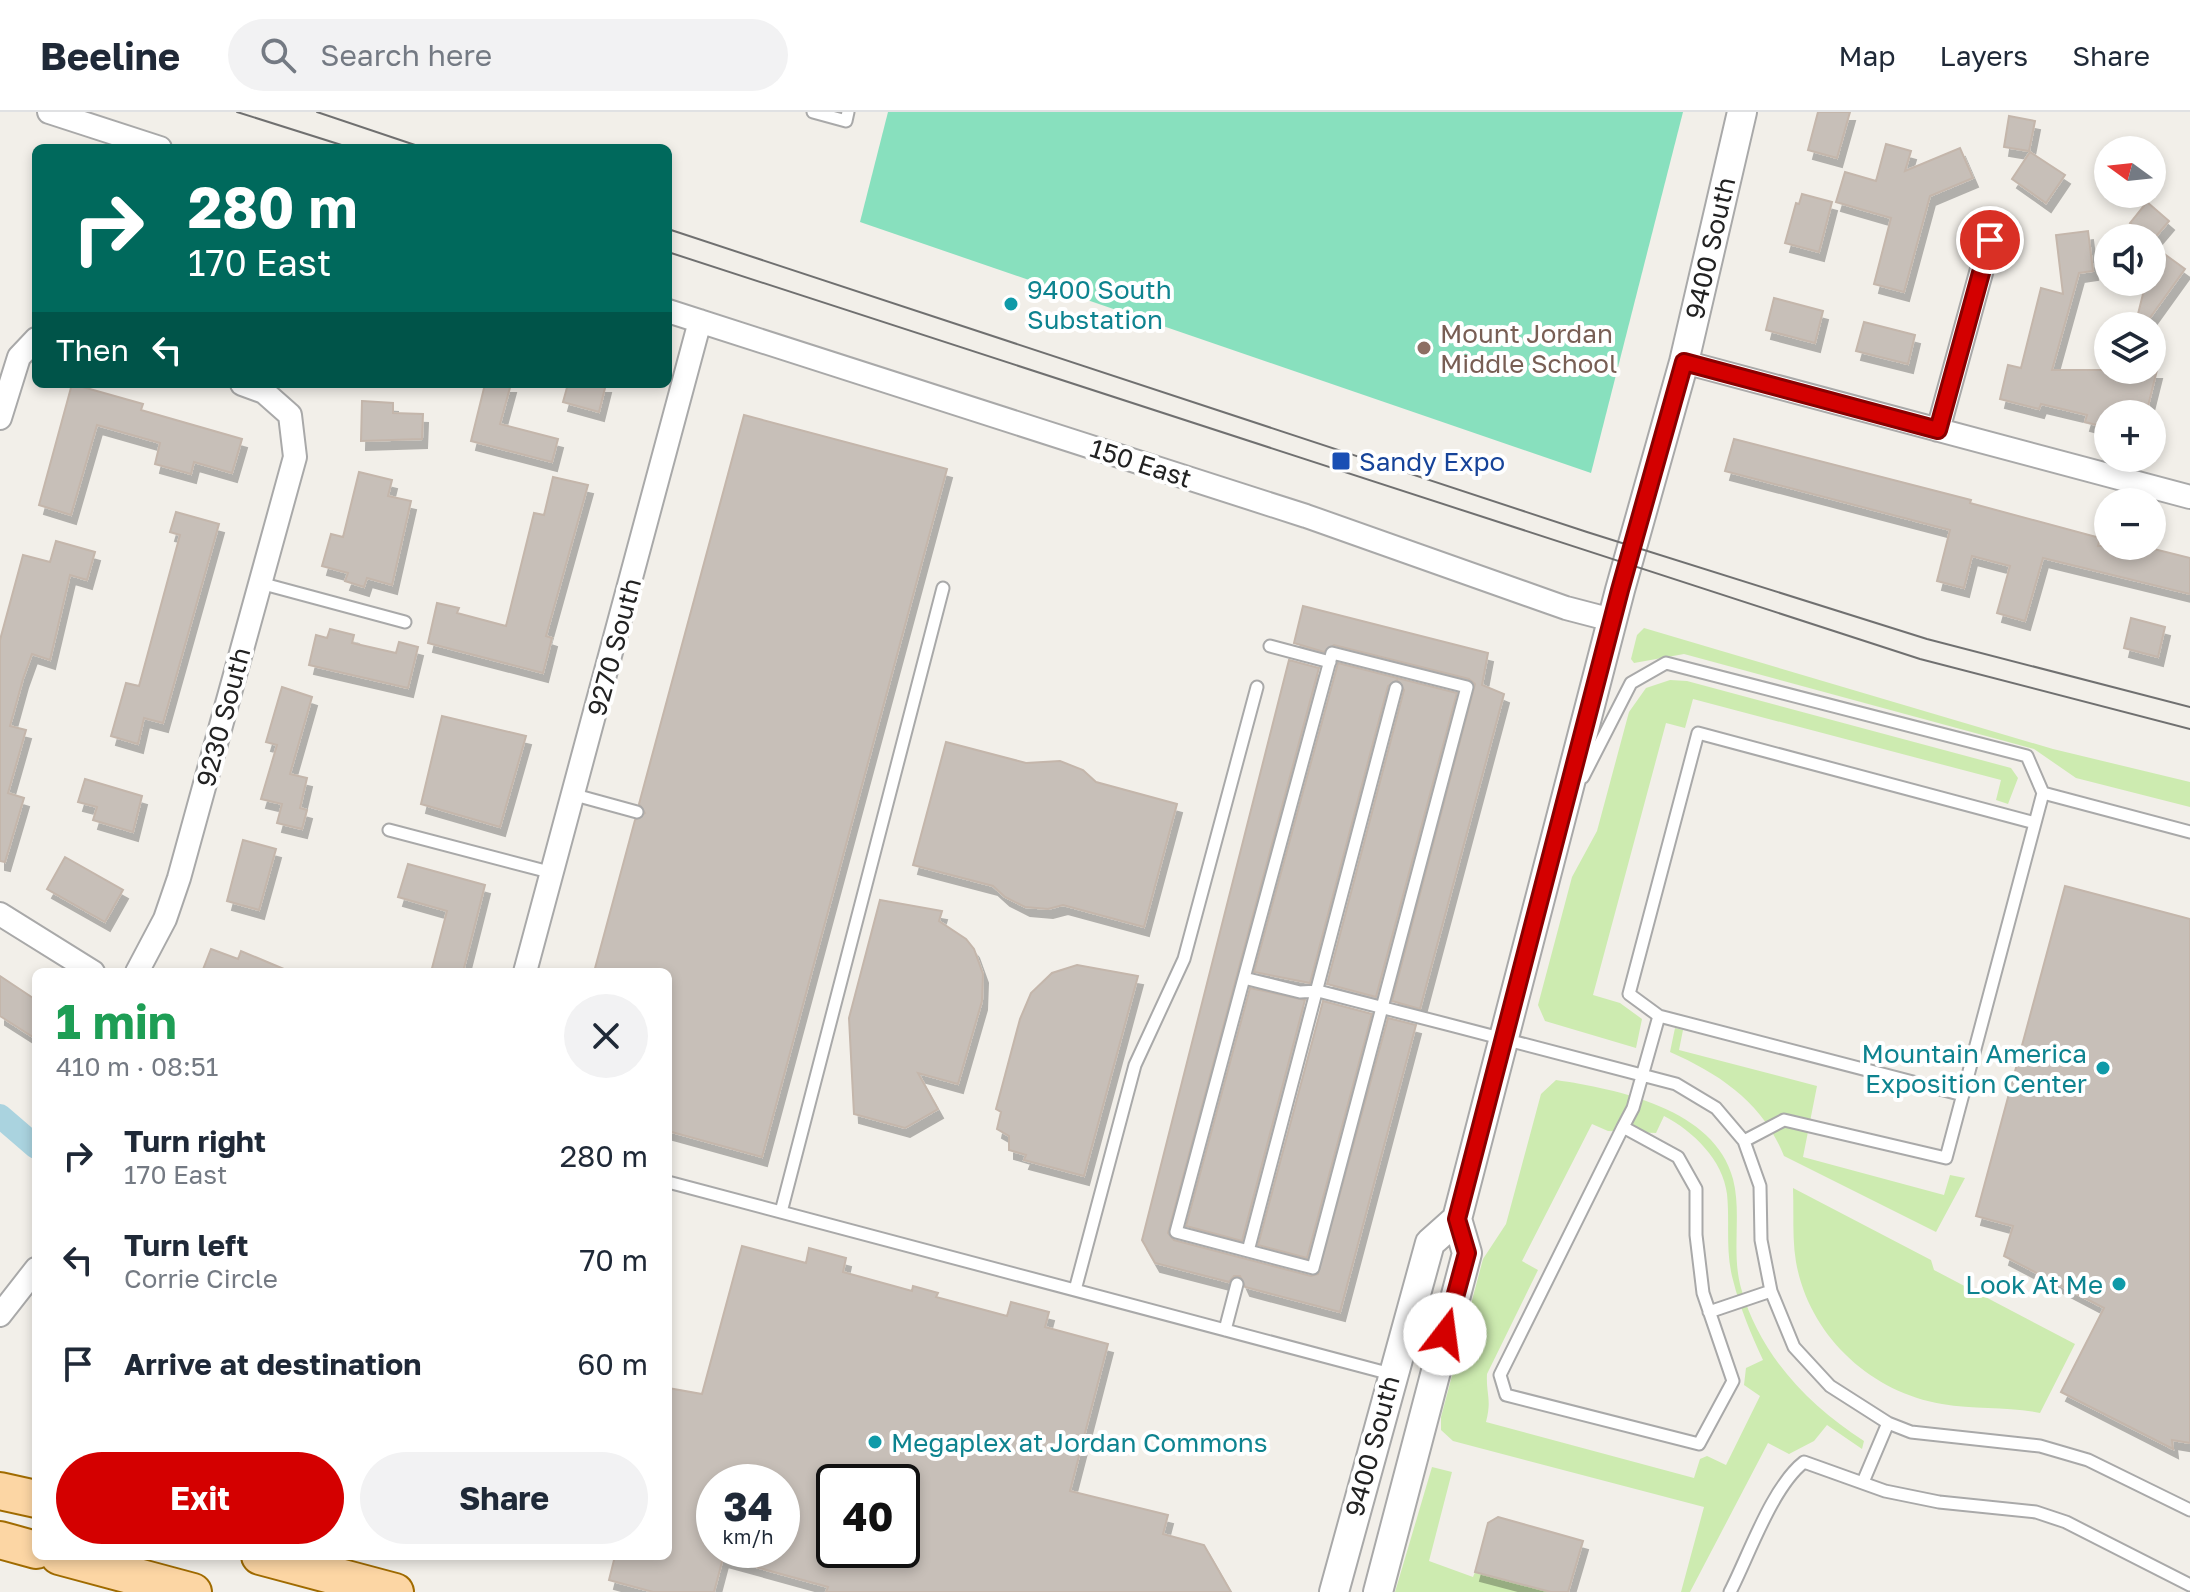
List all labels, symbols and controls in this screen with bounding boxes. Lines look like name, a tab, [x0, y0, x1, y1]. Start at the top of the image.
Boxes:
search box	[228, 19, 788, 91]
text: Beeline	[40, 33, 180, 78]
icon: search	[256, 33, 300, 77]
text: Search here	[320, 37, 492, 73]
text: Map	[1838, 39, 1896, 72]
text: Layers	[1940, 39, 2028, 72]
text: Share	[2072, 39, 2150, 72]
north arrow	[2094, 136, 2166, 208]
map controls	[2094, 136, 2166, 560]
text: 280 m	[188, 173, 357, 240]
street label: 9400 South	[1679, 174, 1741, 322]
icon: right	[56, 176, 160, 280]
pin	[1956, 206, 2024, 274]
icon: arrive	[1968, 218, 2012, 262]
button: sound	[2094, 224, 2166, 296]
text: 170 East	[188, 241, 331, 284]
place label: 9400 South Substation	[1027, 274, 1172, 335]
marker: 9400 South Substation	[1002, 295, 1020, 313]
button: layers	[2094, 312, 2166, 384]
place label: Mount Jordan Middle School	[1440, 318, 1617, 379]
icon: left	[145, 328, 189, 372]
text: Then	[56, 332, 129, 368]
marker: Mount Jordan Middle School	[1415, 339, 1433, 357]
button: +	[2094, 400, 2166, 472]
street label: 150 East	[1086, 432, 1196, 494]
place label: Sandy Expo	[1359, 446, 1505, 477]
marker: Sandy Expo	[1330, 450, 1352, 472]
button: −	[2094, 488, 2166, 560]
street label: 9270 South	[581, 575, 647, 719]
street label: 9230 South	[190, 644, 256, 790]
text: 1 min	[56, 992, 177, 1050]
button: close	[564, 994, 648, 1078]
place label: Mountain America Exposition Center	[1862, 1038, 2087, 1099]
text: 410 m · 08:51	[56, 1051, 218, 1082]
marker: Mountain America Exposition Center	[2094, 1059, 2112, 1077]
text: Turn right	[124, 1123, 266, 1159]
icon: right	[56, 1134, 100, 1178]
text: 280 m	[560, 1138, 648, 1174]
text: 170 East	[124, 1159, 227, 1190]
text: Turn left	[124, 1227, 249, 1263]
icon: left	[56, 1238, 100, 1282]
text: 70 m	[579, 1242, 648, 1278]
text: Corrie Circle	[124, 1263, 278, 1294]
place label: Look At Me	[1965, 1269, 2103, 1300]
marker: Look At Me	[2110, 1275, 2128, 1293]
position arrow	[1403, 1292, 1487, 1376]
icon: arrive	[56, 1342, 100, 1386]
text: Arrive at destination	[124, 1346, 421, 1382]
text: 60 m	[577, 1346, 648, 1382]
street label: 9400 South	[1338, 1372, 1406, 1520]
place label: Megaplex at Jordan Commons	[891, 1427, 1268, 1458]
marker: Megaplex at Jordan Commons	[866, 1433, 884, 1451]
button: Exit	[56, 1452, 344, 1544]
button: Share	[360, 1452, 648, 1544]
speed limit sign: 40	[816, 1464, 920, 1568]
text: 34	[723, 1482, 773, 1530]
text: km/h	[723, 1524, 773, 1548]

